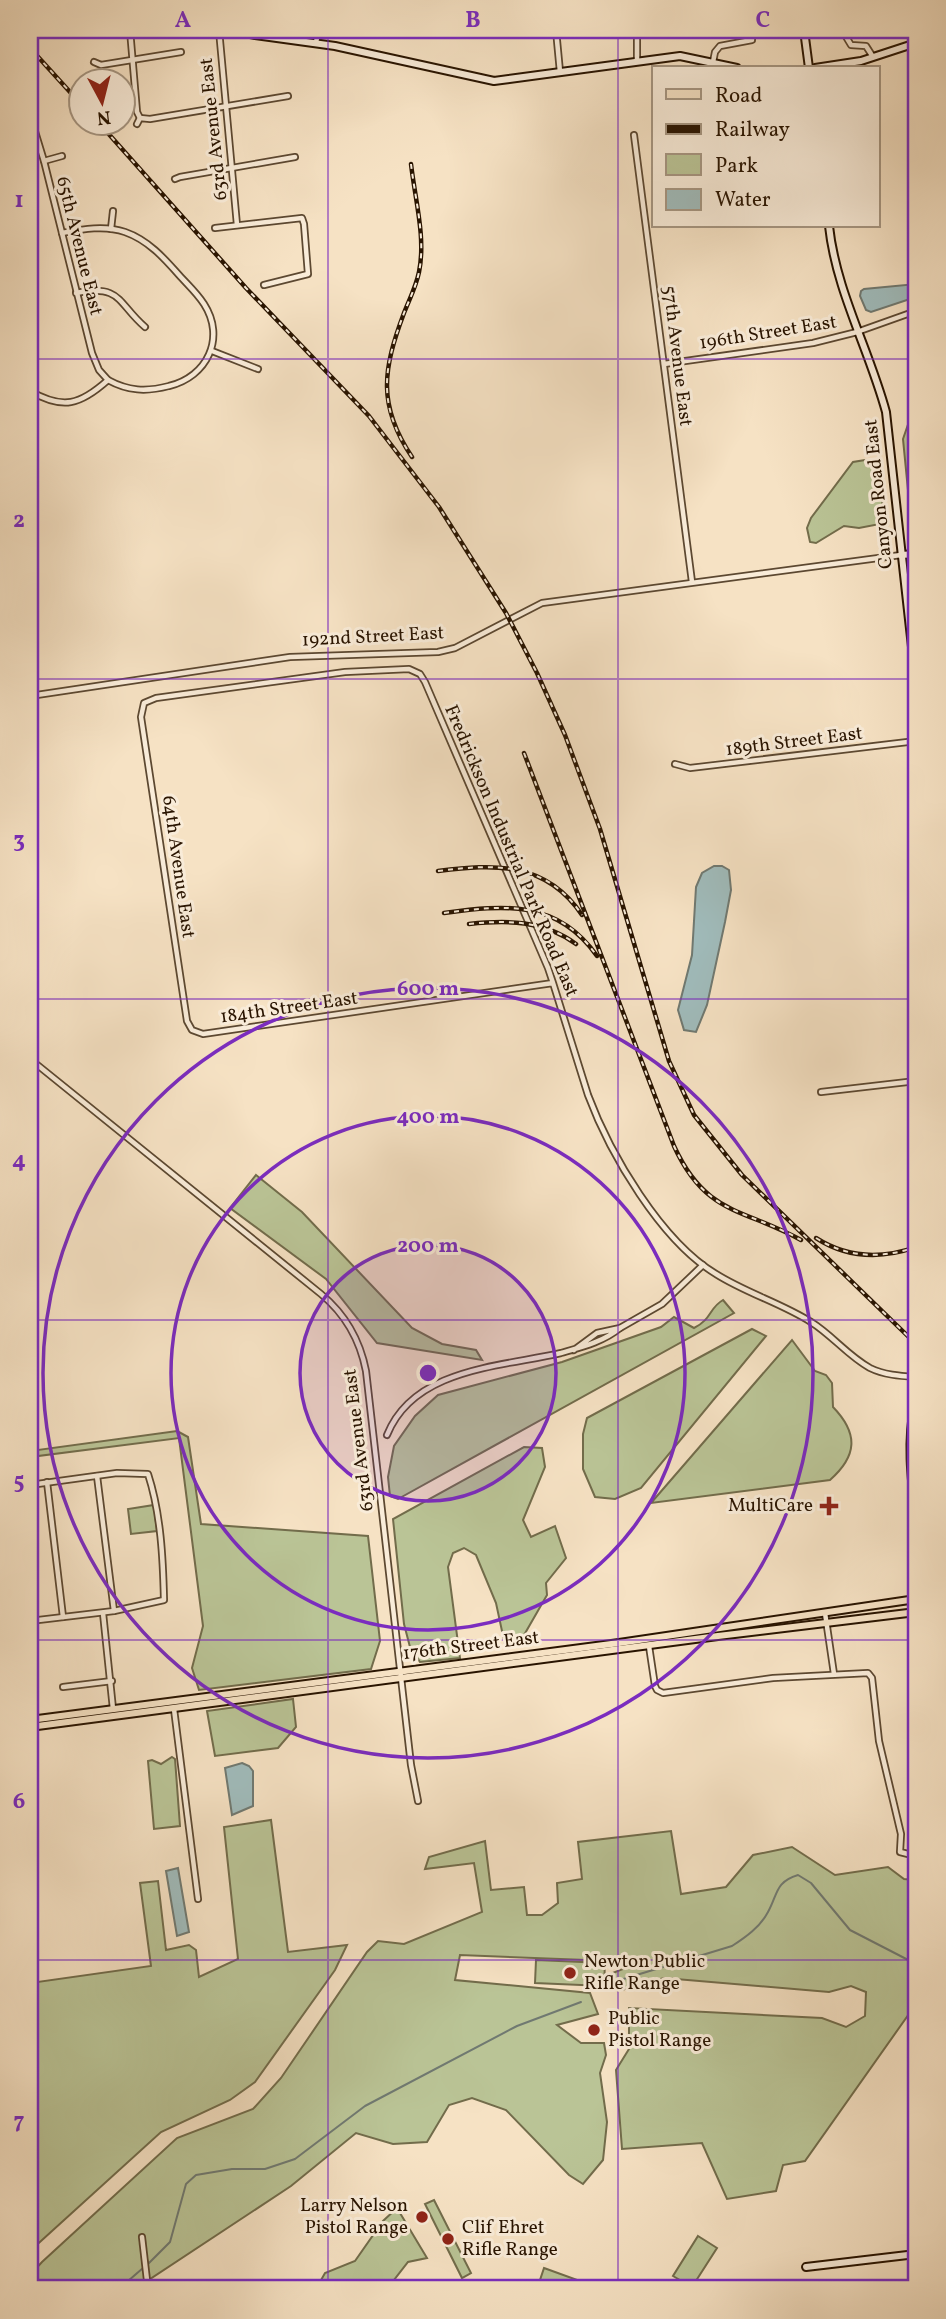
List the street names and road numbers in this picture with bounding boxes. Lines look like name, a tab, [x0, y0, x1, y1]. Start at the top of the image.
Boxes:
street label: 63rd Avenue East	[194, 56, 234, 202]
street label: 65th Avenue East	[49, 174, 109, 318]
street label: 57th Avenue East	[655, 284, 699, 428]
street label: 196th Street East	[697, 309, 839, 357]
street label: Canyon Road East	[858, 418, 900, 570]
street label: 192nd Street East	[301, 620, 445, 654]
street label: Fredrickson Industrial Park Road East	[437, 701, 585, 1001]
street label: 189th Street East	[724, 721, 864, 763]
street label: 64th Avenue East	[155, 794, 201, 940]
street label: 184th Street East	[218, 985, 360, 1031]
street label: 63rd Avenue East	[337, 1367, 381, 1513]
street label: 176th Street East	[401, 1625, 541, 1667]

